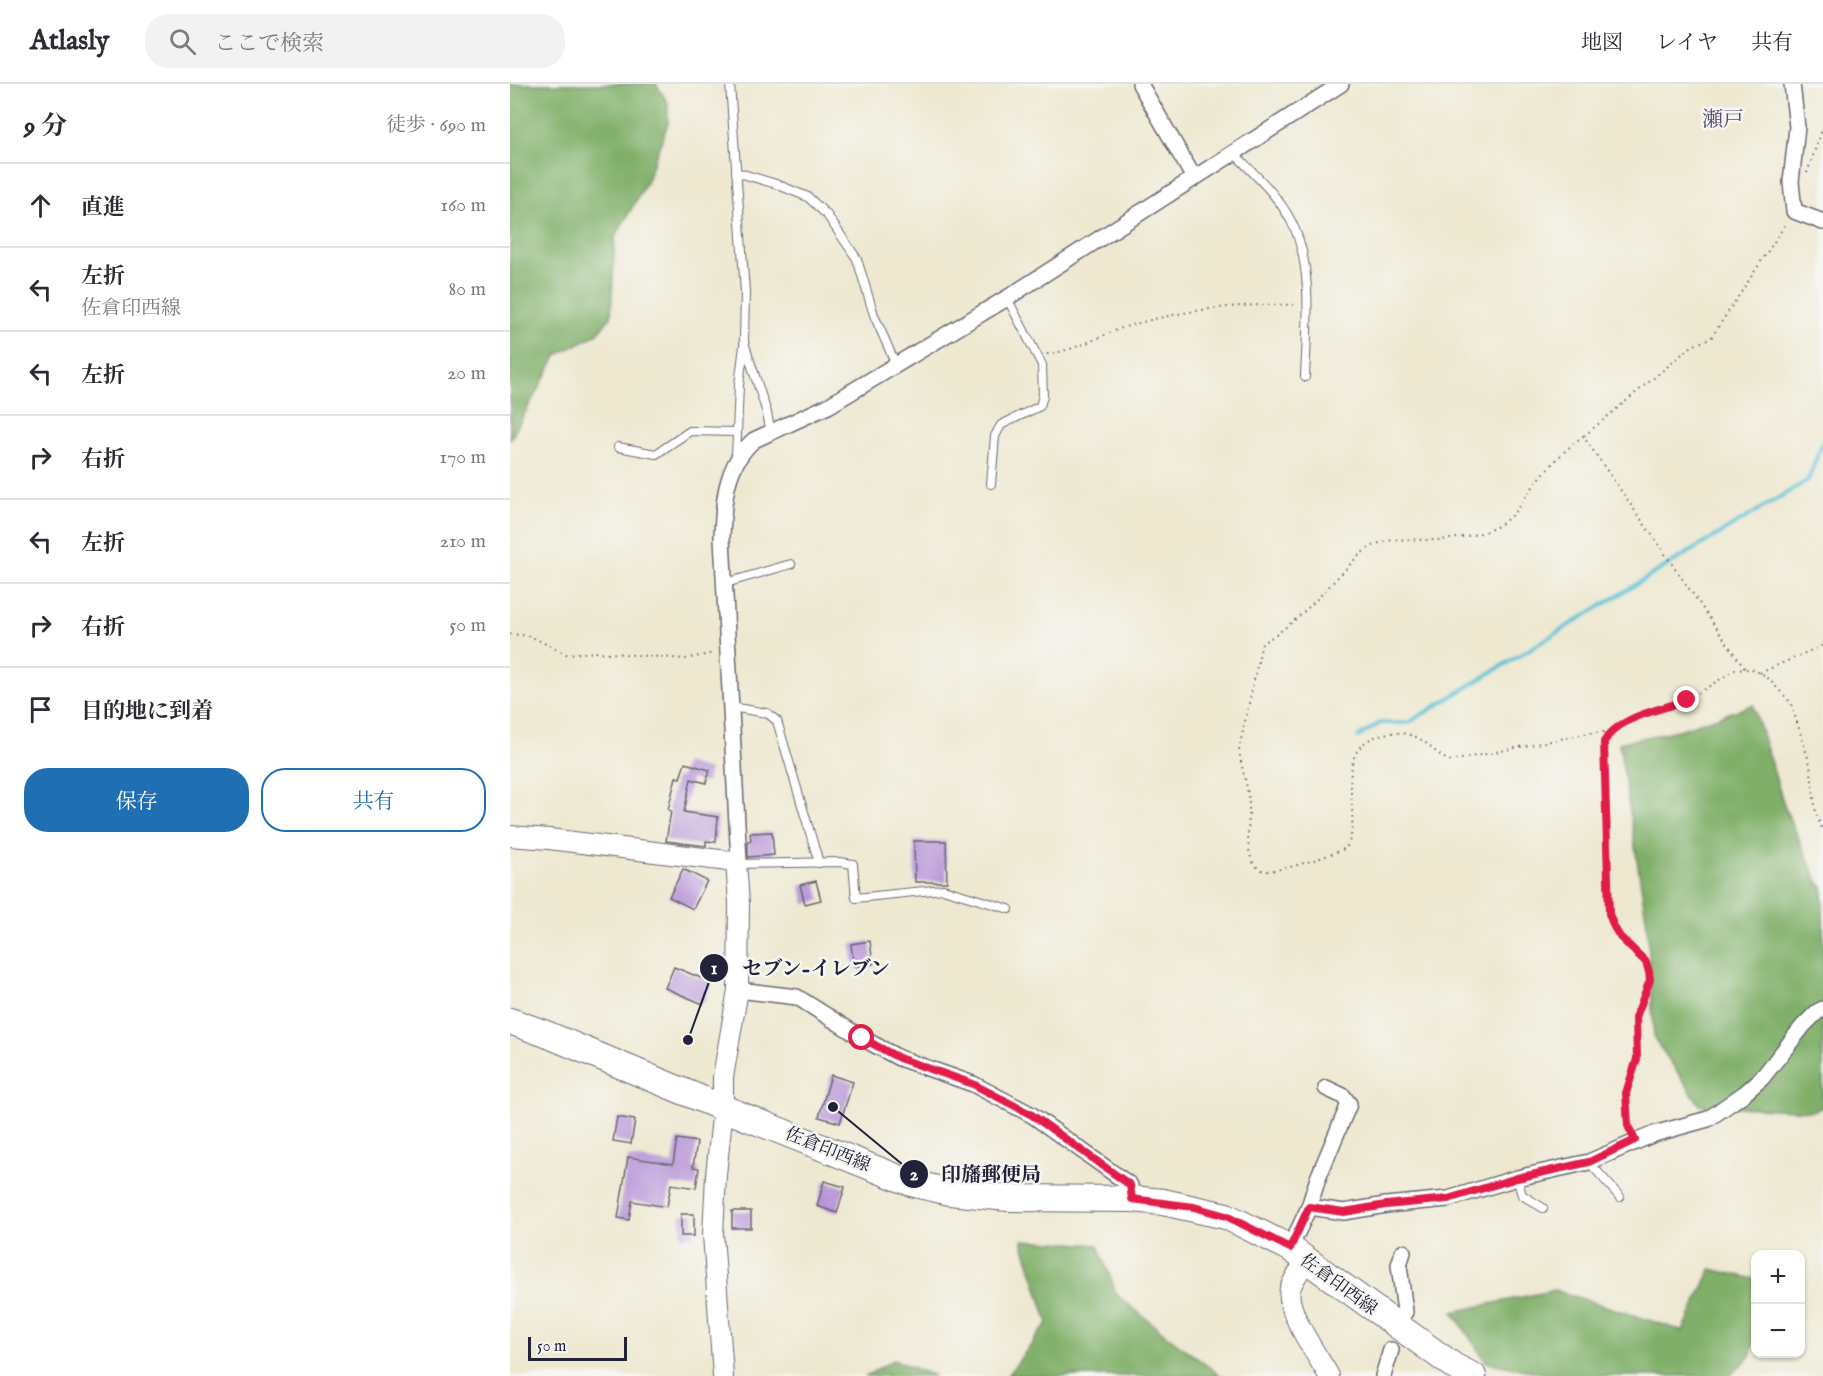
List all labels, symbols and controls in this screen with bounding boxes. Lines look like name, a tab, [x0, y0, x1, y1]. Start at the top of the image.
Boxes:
search box	[145, 14, 565, 68]
text: Atlasly	[30, 24, 109, 59]
icon: search	[166, 25, 199, 58]
text: ここで検索	[214, 30, 324, 58]
text: 地図	[1581, 30, 1623, 57]
text: レイヤ	[1656, 30, 1718, 57]
text: 共有	[1751, 30, 1793, 57]
district label: 瀬戸	[1702, 107, 1744, 134]
text: 9 分	[24, 110, 67, 143]
text: 徒歩 · 690 m	[386, 113, 486, 138]
icon: ahead	[24, 189, 57, 222]
text: 160 m	[440, 193, 486, 218]
text: 直進	[81, 194, 125, 222]
text: 左折	[81, 263, 125, 291]
icon: left	[24, 273, 57, 306]
text: 80 m	[449, 277, 486, 302]
text: 佐倉印西線	[81, 296, 181, 321]
icon: left	[24, 357, 57, 390]
text: 20 m	[447, 361, 486, 386]
text: 左折	[81, 362, 125, 390]
icon: right	[24, 441, 57, 474]
text: 170 m	[440, 445, 486, 470]
text: 右折	[81, 446, 125, 474]
icon: left	[24, 525, 57, 558]
text: 210 m	[440, 529, 486, 554]
text: 左折	[81, 530, 125, 558]
icon: right	[24, 609, 57, 642]
text: 50 m	[449, 613, 486, 638]
text: 右折	[81, 614, 125, 642]
route end	[1673, 686, 1699, 712]
icon: arrive	[24, 693, 57, 726]
text: 目的地に到着	[81, 698, 213, 726]
button: 保存	[24, 768, 249, 832]
button: 共有	[261, 768, 486, 832]
callout: セブン-イレブン	[699, 949, 902, 987]
text: セブン-イレブン	[742, 957, 890, 982]
text: 1	[711, 958, 718, 981]
route start	[848, 1024, 874, 1050]
street label: 佐倉印西線	[781, 1123, 873, 1178]
callout: 印旛郵便局	[899, 1155, 1053, 1193]
text: 印旛郵便局	[941, 1163, 1041, 1188]
text: 2	[910, 1164, 919, 1187]
street label: 佐倉印西線	[1295, 1249, 1381, 1321]
map controls	[1751, 1250, 1805, 1358]
button: +	[1751, 1250, 1805, 1304]
button: −	[1751, 1304, 1805, 1358]
scale bar	[528, 1334, 627, 1362]
text: 50 m	[537, 1337, 566, 1357]

